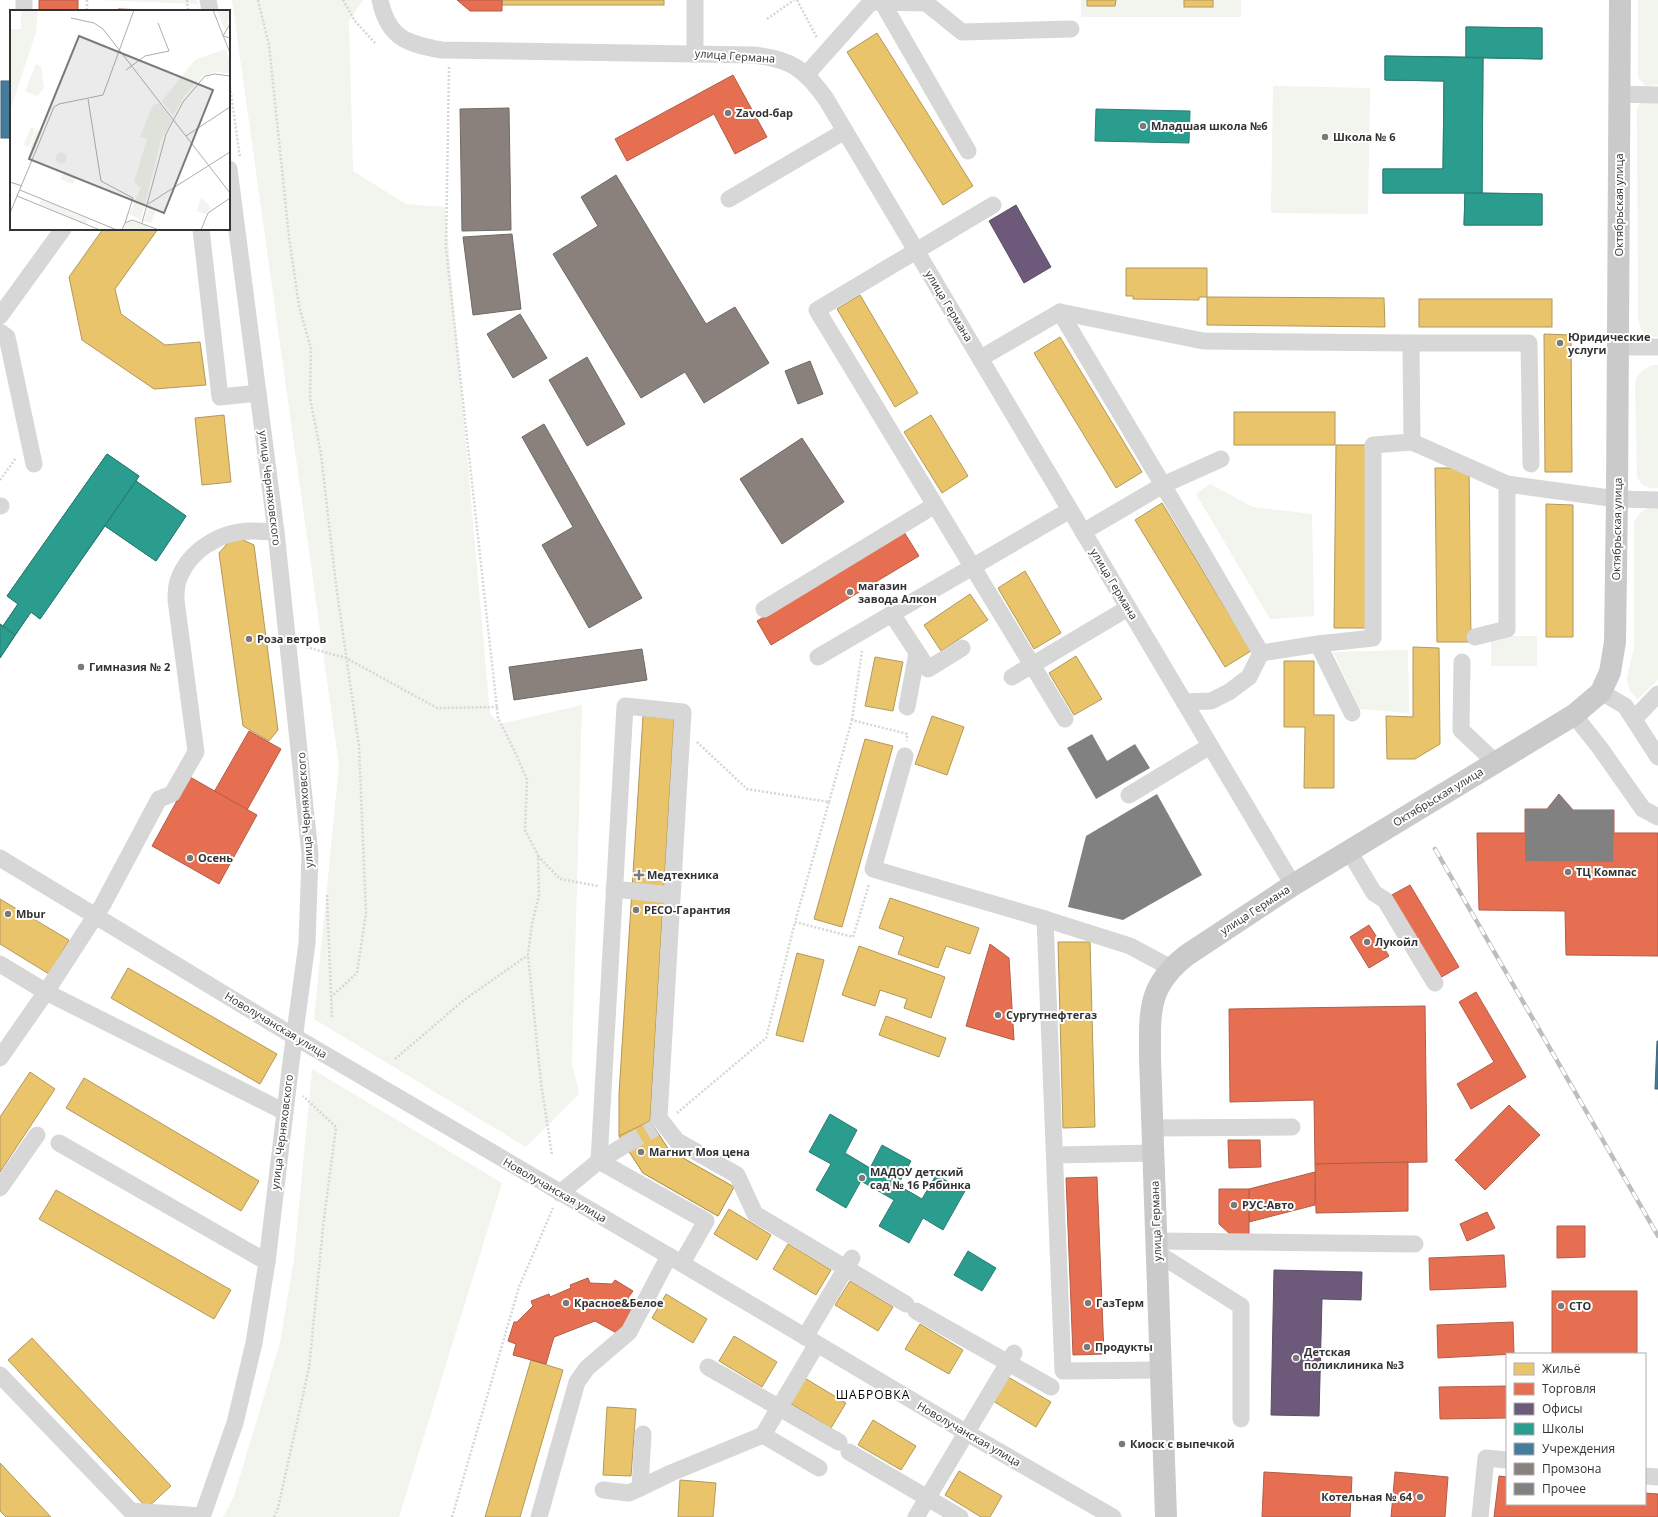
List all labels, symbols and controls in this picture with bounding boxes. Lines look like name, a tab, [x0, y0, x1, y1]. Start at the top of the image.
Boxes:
inset map	[10, 10, 230, 230]
street label: улица Германа	[694, 45, 776, 66]
place label: Zavod-бар	[736, 105, 793, 120]
marker: Zavod-бар	[723, 108, 733, 118]
place label: Младшая школа №6	[1151, 118, 1268, 133]
marker: Младшая школа №6	[1138, 121, 1148, 131]
place label: Школа № 6	[1333, 129, 1396, 144]
marker: Школа № 6	[1320, 132, 1330, 142]
street label: Октябрьская улица	[1611, 153, 1626, 257]
street label: улица Германа	[922, 267, 977, 344]
place label: Юридические услуги	[1568, 329, 1651, 357]
marker: Юридические услуги	[1555, 338, 1565, 348]
street label: улица Черняховского	[256, 430, 285, 547]
street label: Октябрьская улица	[1608, 477, 1625, 581]
street label: улица Германа	[1087, 545, 1142, 622]
place label: магазин завода Алкон	[858, 578, 937, 606]
marker: магазин завода Алкон	[845, 587, 855, 597]
place label: Роза ветров	[257, 631, 327, 646]
marker: Роза ветров	[244, 634, 254, 644]
place label: Гимназия № 2	[89, 659, 170, 674]
marker: Гимназия № 2	[76, 662, 86, 672]
street label: улица Черняховского	[293, 751, 316, 868]
street label: Октябрьская улица	[1390, 764, 1486, 830]
place label: Осень	[198, 850, 233, 865]
marker: Осень	[185, 853, 195, 863]
place label: ТЦ Компас	[1576, 864, 1637, 879]
place label: Медтехника	[647, 867, 719, 882]
marker: ТЦ Компас	[1563, 867, 1573, 877]
marker: Медтехника	[634, 870, 644, 880]
street label: улица Германа	[1217, 881, 1293, 938]
place label: РЕСО-Гарантия	[644, 902, 731, 917]
marker: РЕСО-Гарантия	[631, 905, 641, 915]
place label: Mbur	[16, 906, 46, 921]
marker: Mbur	[3, 909, 13, 919]
place label: Лукойл	[1375, 934, 1418, 949]
marker: Лукойл	[1362, 937, 1372, 947]
street label: Новолучанская улица	[222, 988, 330, 1061]
place label: Сургутнефтегаз	[1006, 1007, 1097, 1022]
marker: Сургутнефтегаз	[993, 1010, 1003, 1020]
street label: улица Черняховского	[267, 1073, 296, 1190]
place label: Магнит Моя цена	[649, 1144, 750, 1159]
marker: Магнит Моя цена	[636, 1147, 646, 1157]
street label: Новолучанская улица	[501, 1154, 610, 1225]
place label: МАДОУ детский сад № 16 Рябинка	[870, 1164, 971, 1192]
marker: МАДОУ детский сад № 16 Рябинка	[857, 1173, 867, 1183]
street label: улица Германа	[1147, 1181, 1164, 1262]
place label: РУС-Авто	[1242, 1197, 1294, 1212]
marker: РУС-Авто	[1229, 1200, 1239, 1210]
place label: Красное&Белое	[574, 1295, 664, 1310]
place label: ГазТерм	[1096, 1295, 1144, 1310]
marker: Красное&Белое	[561, 1298, 571, 1308]
marker: ГазТерм	[1083, 1298, 1093, 1308]
place label: СТО	[1569, 1298, 1591, 1313]
marker: СТО	[1556, 1301, 1566, 1311]
place label: Продукты	[1095, 1339, 1153, 1354]
marker: Продукты	[1082, 1342, 1092, 1352]
place label: Детская поликлиника №3	[1304, 1344, 1404, 1372]
marker: Детская поликлиника №3	[1291, 1353, 1301, 1363]
legend	[1506, 1353, 1646, 1505]
text: Жильё	[1542, 1360, 1581, 1377]
text: Торговля	[1542, 1380, 1596, 1397]
district label: ШАБРОВКА	[836, 1386, 910, 1403]
street label: Новолучанская улица	[915, 1398, 1024, 1469]
text: Офисы	[1542, 1400, 1583, 1417]
text: Школы	[1542, 1420, 1584, 1437]
place label: Киоск с выпечкой	[1130, 1436, 1235, 1451]
marker: Киоск с выпечкой	[1117, 1439, 1127, 1449]
text: Учреждения	[1542, 1440, 1615, 1457]
text: Промзона	[1542, 1460, 1601, 1477]
text: Прочее	[1542, 1480, 1586, 1497]
place label: Котельная № 64	[1321, 1489, 1413, 1504]
marker: Котельная № 64	[1415, 1492, 1425, 1502]

